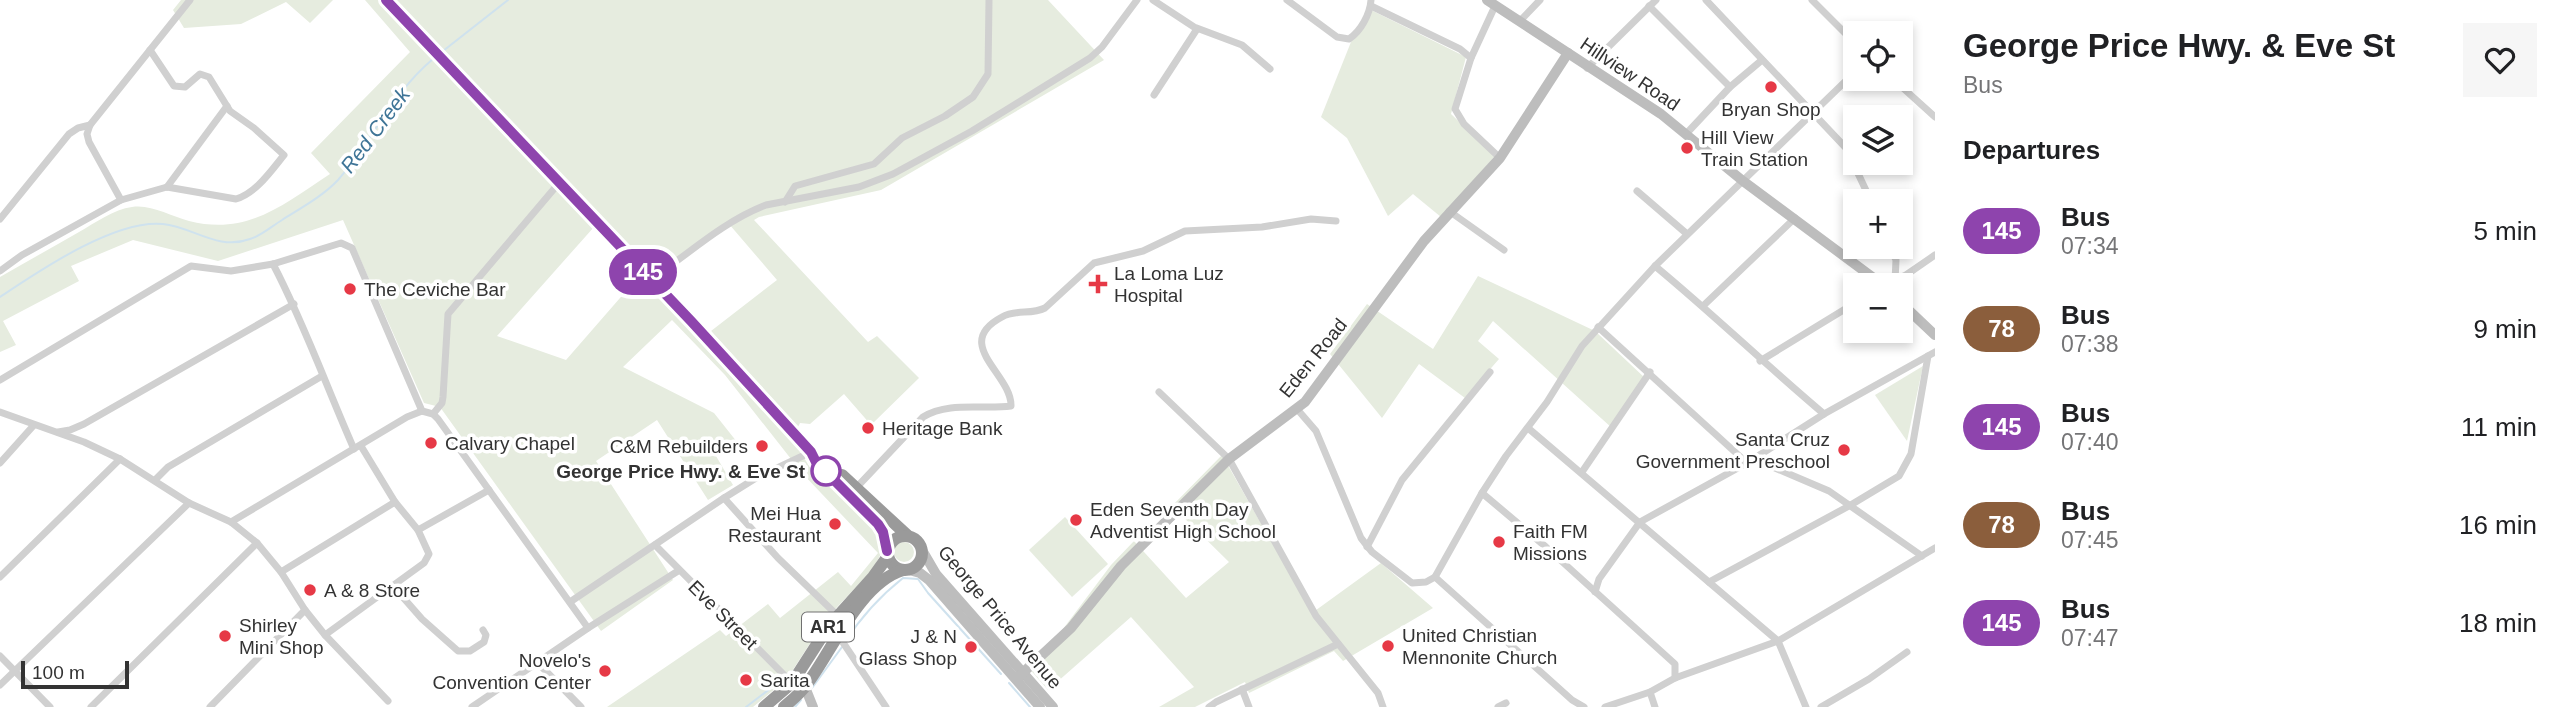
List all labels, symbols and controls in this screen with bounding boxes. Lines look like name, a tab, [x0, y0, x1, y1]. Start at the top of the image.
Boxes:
map controls	[1843, 21, 1913, 343]
button: locate	[1843, 21, 1913, 91]
button: heart	[2463, 23, 2537, 97]
text: George Price Hwy. & Eve St	[1963, 27, 2395, 64]
street label: Hillview Road	[1576, 33, 1684, 115]
text: Bus	[1963, 72, 2003, 98]
marker: Bryan Shop	[1763, 79, 1779, 95]
water label: Red Creek	[336, 82, 415, 177]
place label: Bryan Shop	[1721, 99, 1821, 120]
button: layers	[1843, 105, 1913, 175]
place label: Hill View Train Station	[1701, 127, 1808, 170]
text: Departures	[1963, 135, 2100, 165]
marker: Hill View Train Station	[1679, 140, 1695, 156]
button: +	[1843, 189, 1913, 259]
text: Bus	[2061, 202, 2110, 232]
text: 5 min	[2473, 216, 2537, 246]
text: 145	[1981, 217, 2022, 244]
text: 07:34	[2061, 233, 2119, 259]
line badge: 145	[603, 249, 683, 295]
text: 145	[623, 258, 663, 285]
place label: La Loma Luz Hospital	[1114, 263, 1224, 306]
button: −	[1843, 273, 1913, 343]
marker: La Loma Luz Hospital	[1088, 274, 1108, 294]
place label: The Ceviche Bar	[364, 279, 506, 300]
marker: The Ceviche Bar	[342, 281, 358, 297]
text: Bus	[2061, 300, 2110, 330]
street label: Eden Road	[1275, 314, 1351, 402]
text: 9 min	[2473, 314, 2537, 344]
text: 78	[1988, 315, 2015, 342]
text: 07:38	[2061, 331, 2119, 357]
text: Bus	[2061, 398, 2110, 428]
text: 11 min	[2461, 412, 2537, 442]
text: 145	[1981, 413, 2022, 440]
place label: Heritage Bank	[882, 418, 1003, 439]
marker: Heritage Bank	[860, 420, 876, 436]
place label: Santa Cruz Government Preschool	[1636, 429, 1830, 472]
text: 07:40	[2061, 429, 2119, 455]
place label: Calvary Chapel	[445, 433, 575, 454]
marker: Calvary Chapel	[423, 435, 439, 451]
place label: C&M Rebuilders	[610, 436, 748, 457]
marker: C&M Rebuilders	[754, 438, 770, 454]
marker: Santa Cruz Government Preschool	[1836, 442, 1852, 458]
marker: George Price Hwy. & Eve St	[811, 456, 841, 486]
place label: George Price Hwy. & Eve St	[556, 461, 806, 482]
text: Bus	[2061, 496, 2110, 526]
place label: Eden Seventh Day Adventist High School	[1090, 499, 1276, 542]
place label: Mei Hua Restaurant	[728, 503, 822, 546]
text: 16 min	[2459, 510, 2537, 540]
text: 78	[1988, 511, 2015, 538]
marker: Eden Seventh Day Adventist High School	[1068, 512, 1084, 528]
marker: Mei Hua Restaurant	[827, 516, 843, 532]
place label: Faith FM Missions	[1513, 521, 1588, 564]
text: 07:45	[2061, 527, 2119, 553]
marker: Faith FM Missions	[1491, 534, 1507, 550]
street label: George Price Avenue	[934, 541, 1066, 693]
street label: Eve Street	[684, 576, 762, 654]
place label: A & 8 Store	[324, 580, 420, 601]
marker: A & 8 Store	[302, 582, 318, 598]
text: Bus	[2061, 594, 2110, 624]
text: 18 min	[2459, 608, 2537, 638]
text: 145	[1981, 609, 2022, 636]
road number: AR1	[802, 612, 854, 642]
place label: Shirley Mini Shop	[239, 615, 324, 658]
place label: United Christian Mennonite Church	[1402, 625, 1557, 668]
text: 07:47	[2061, 625, 2119, 651]
place label: J & N Glass Shop	[859, 626, 957, 669]
marker: Shirley Mini Shop	[217, 628, 233, 644]
marker: United Christian Mennonite Church	[1380, 638, 1396, 654]
marker: J & N Glass Shop	[963, 639, 979, 655]
place label: Novelo's Convention Center	[433, 650, 592, 693]
scale bar	[21, 658, 130, 690]
text: 100 m	[32, 662, 85, 683]
marker: Novelo's Convention Center	[597, 663, 613, 679]
place label: Sarita	[760, 670, 810, 691]
marker: Sarita	[738, 672, 754, 688]

